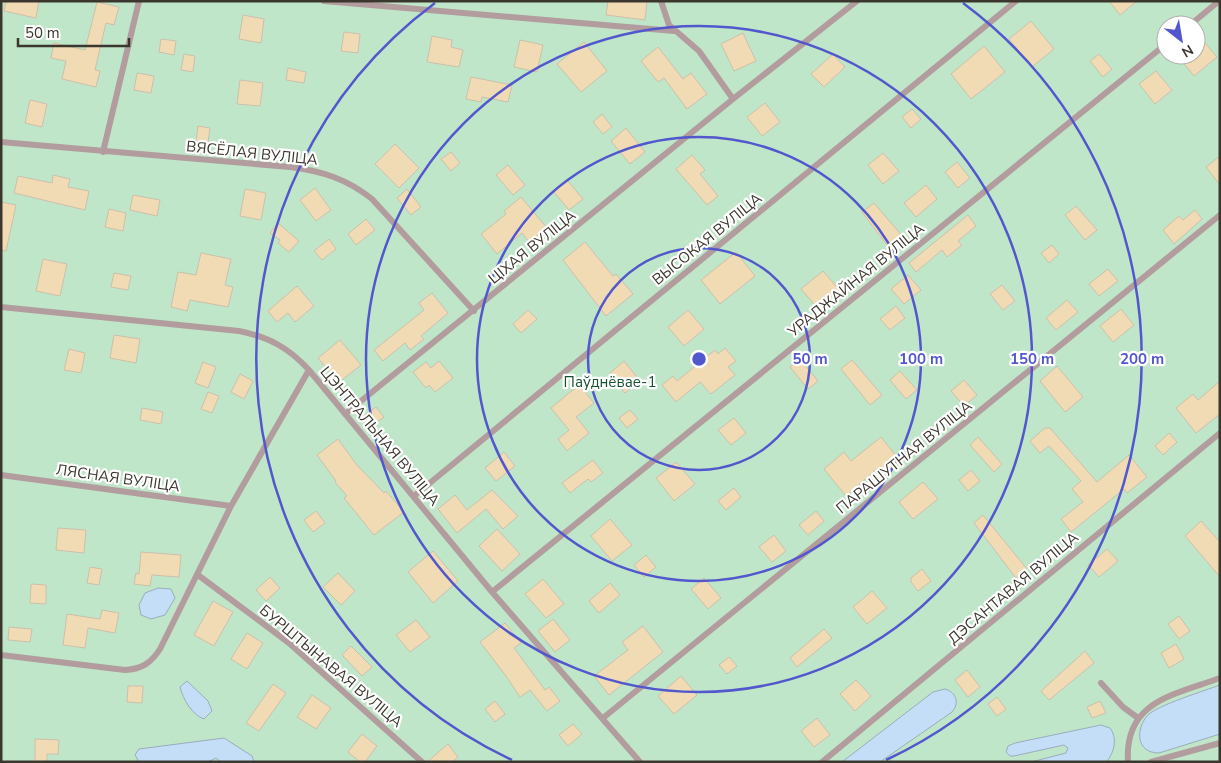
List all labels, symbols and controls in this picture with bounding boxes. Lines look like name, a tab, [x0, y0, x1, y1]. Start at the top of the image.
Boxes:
scale bar	[18, 15, 129, 47]
north arrow	[1156, 15, 1206, 65]
text: 50 m	[25, 23, 60, 43]
text: N	[1178, 40, 1197, 62]
street label: ВЯСЁЛАЯ ВУЛІЦА	[185, 136, 319, 170]
street label: ВЫСОКАЯ ВУЛІЦА	[648, 189, 766, 289]
street label: ЦІХАЯ ВУЛІЦА	[484, 205, 580, 288]
street label: УРАДЖАЙНАЯ ВУЛІЦА	[783, 219, 928, 342]
text: 50 m	[792, 349, 828, 369]
text: 100 m	[899, 349, 943, 369]
text: 150 m	[1010, 349, 1054, 369]
text: 200 m	[1120, 349, 1164, 369]
centre of rings	[690, 350, 708, 368]
street label: ЦЭНТРАЛЬНАЯ ВУЛІЦА	[316, 362, 444, 510]
park label: Паўднёвае-1	[564, 372, 656, 392]
street label: ПАРАШУТНАЯ ВУЛІЦА	[832, 396, 976, 518]
street label: ЛЯСНАЯ ВУЛІЦА	[55, 459, 181, 497]
street label: ДЭСАНТАВАЯ ВУЛІЦА	[944, 527, 1083, 649]
street label: БУРШТЫНАВАЯ ВУЛІЦА	[255, 600, 407, 732]

